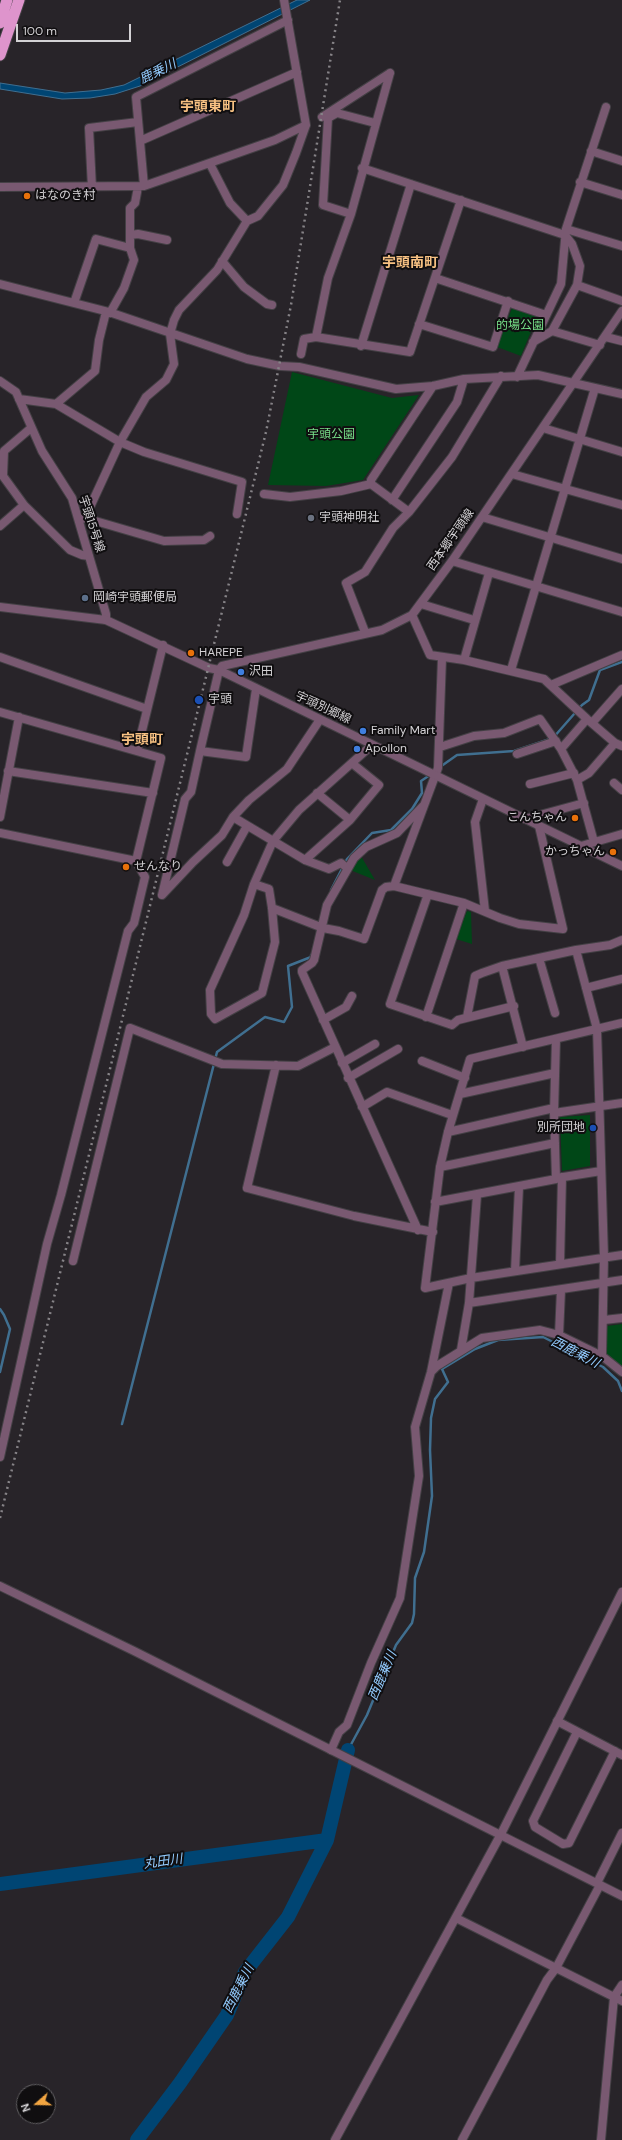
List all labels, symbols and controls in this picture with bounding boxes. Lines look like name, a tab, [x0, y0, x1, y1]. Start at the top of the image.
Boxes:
scale bar	[18, 16, 133, 42]
text: 100 m	[23, 23, 57, 39]
water label: 鹿乗川	[137, 56, 179, 88]
district label: 宇頭東町	[180, 99, 236, 115]
place label: はなのき村	[35, 189, 95, 203]
marker: はなのき村	[22, 191, 32, 201]
district label: 宇頭南町	[382, 255, 438, 271]
park label: 的場公園	[496, 319, 544, 333]
park label: 宇頭公園	[307, 428, 355, 442]
street label: 宇頭15号線	[75, 494, 107, 554]
street label: 西本郷宇頭線	[424, 506, 478, 574]
place label: 宇頭神明社	[319, 511, 379, 525]
marker: 宇頭神明社	[306, 513, 316, 523]
place label: 岡崎宇頭郵便局	[93, 591, 177, 605]
marker: 岡崎宇頭郵便局	[80, 593, 90, 603]
place label: HAREPE	[199, 646, 243, 660]
marker: HAREPE	[186, 648, 196, 658]
place label: 沢田	[249, 665, 273, 679]
marker: 沢田	[236, 667, 246, 677]
street label: 宇頭別郷線	[293, 689, 353, 727]
place label: 宇頭	[208, 693, 232, 707]
marker: 宇頭	[193, 694, 205, 706]
place label: Family Mart	[371, 724, 435, 738]
marker: Family Mart	[358, 726, 368, 736]
district label: 宇頭町	[121, 732, 163, 748]
place label: Apollon	[365, 742, 407, 756]
marker: Apollon	[352, 744, 362, 754]
place label: こんちゃん	[507, 811, 567, 825]
marker: こんちゃん	[570, 813, 580, 823]
place label: かっちゃん	[545, 845, 605, 859]
marker: かっちゃん	[608, 847, 618, 857]
place label: せんなり	[134, 860, 182, 874]
marker: せんなり	[121, 862, 131, 872]
place label: 別所団地	[537, 1121, 585, 1135]
marker: 別所団地	[588, 1123, 598, 1133]
water label: 西鹿乗川	[548, 1334, 602, 1372]
water label: 西鹿乗川	[366, 1649, 400, 1703]
water label: 丸田川	[143, 1852, 183, 1872]
water label: 西鹿乗川	[220, 1962, 258, 2016]
north arrow	[16, 2084, 56, 2124]
text: N	[18, 2102, 34, 2114]

